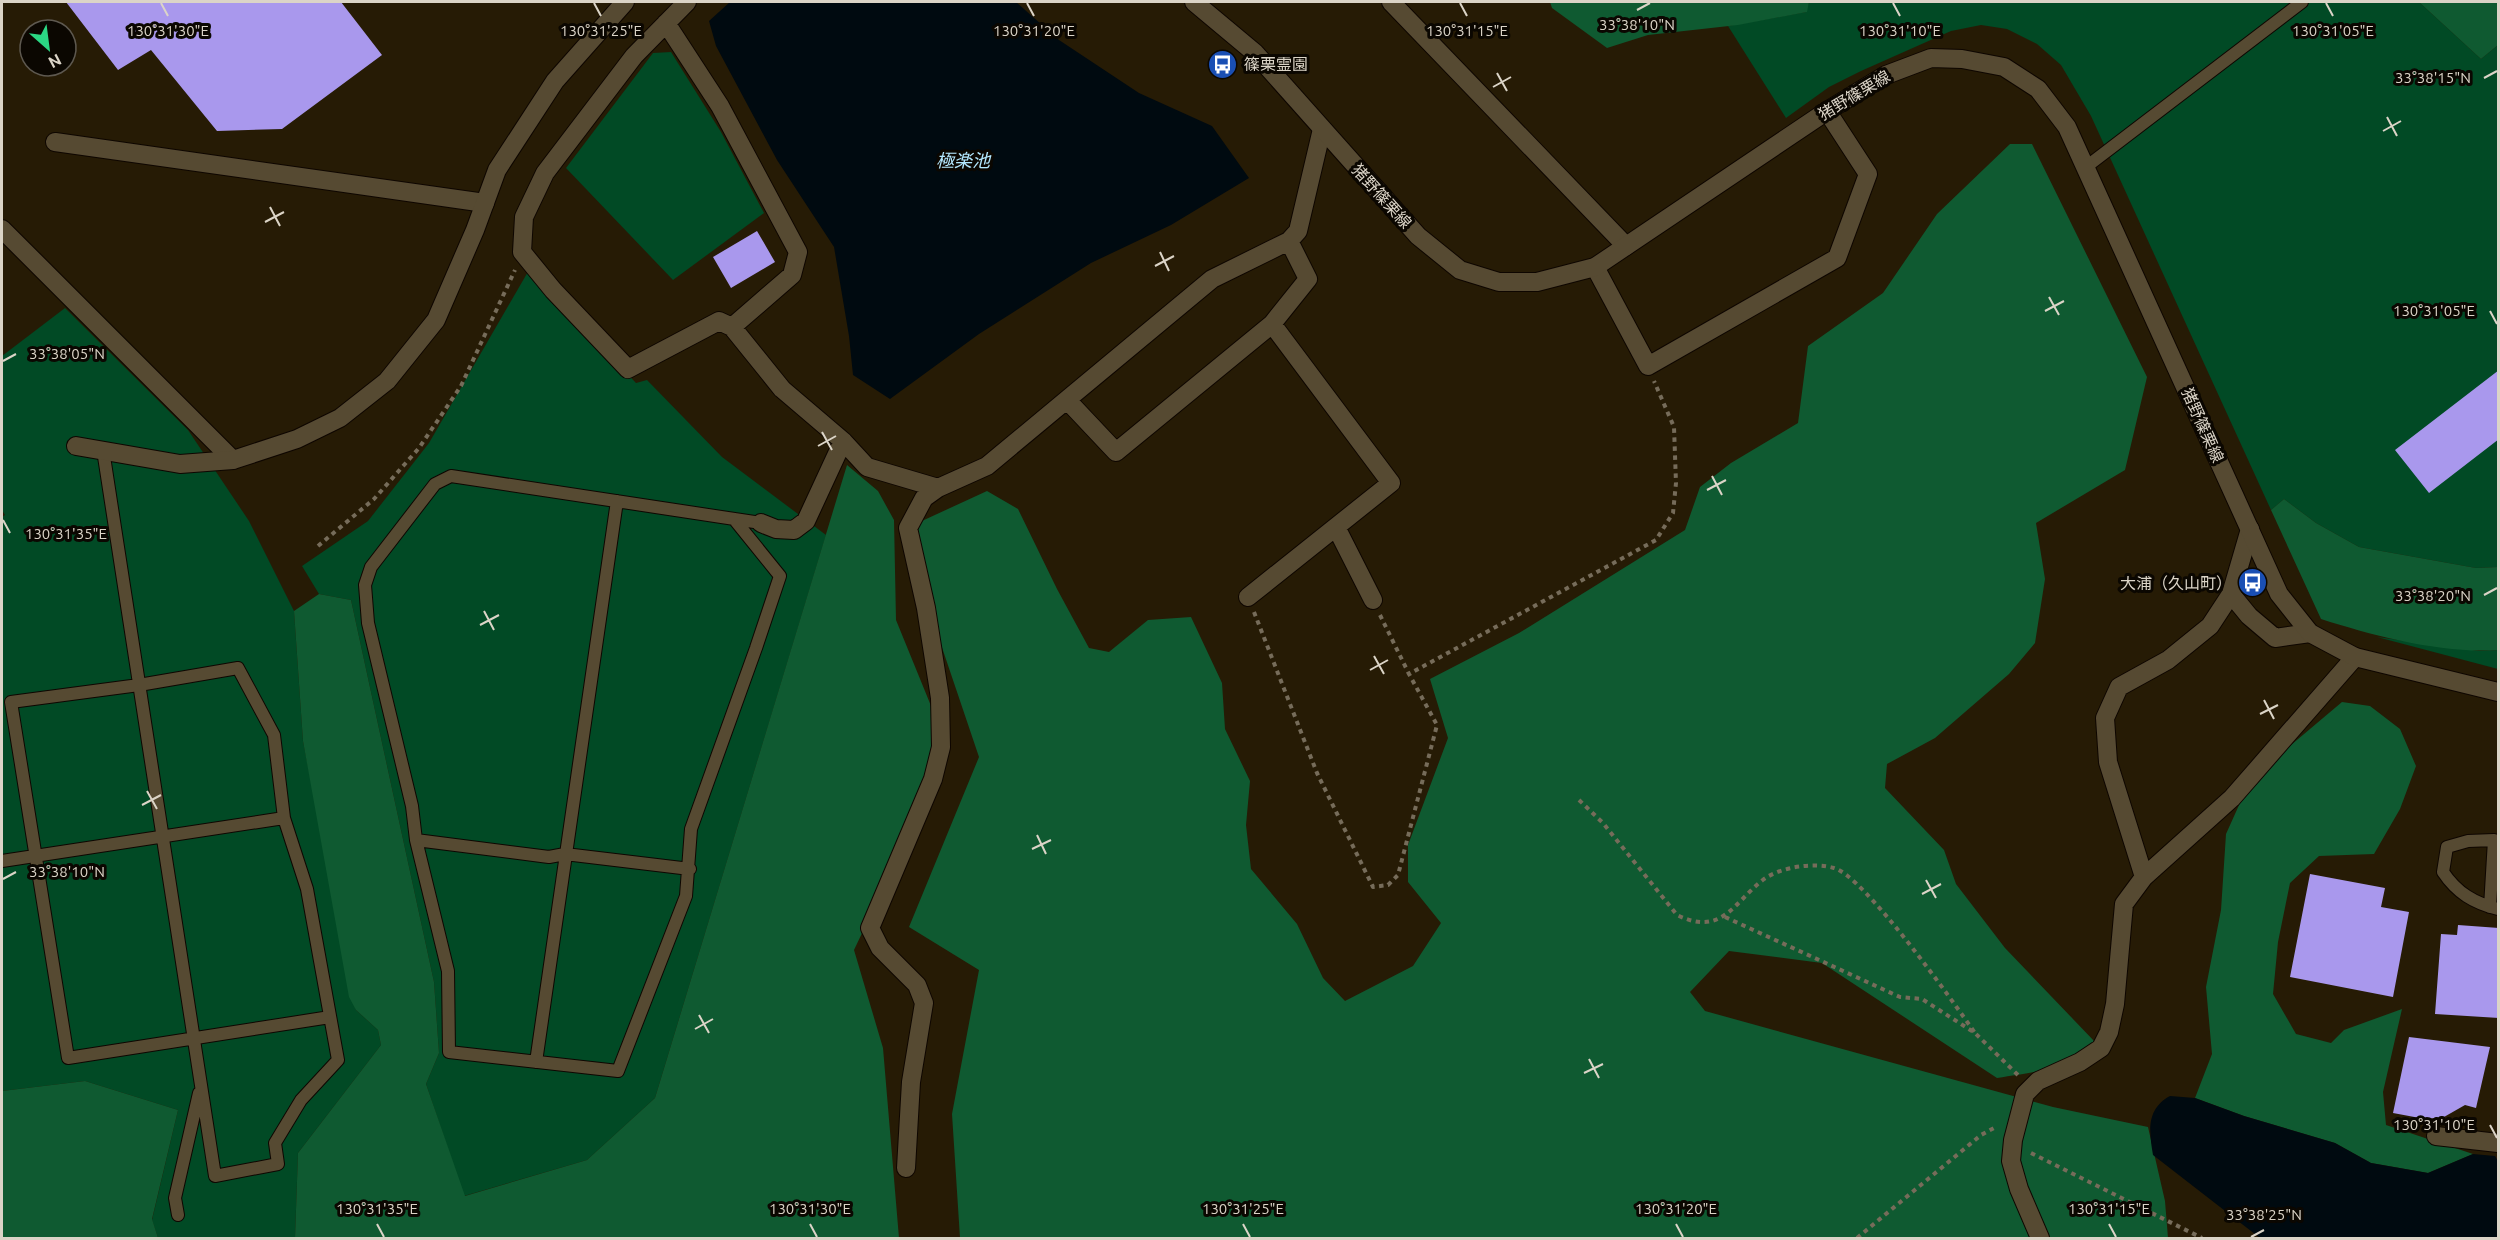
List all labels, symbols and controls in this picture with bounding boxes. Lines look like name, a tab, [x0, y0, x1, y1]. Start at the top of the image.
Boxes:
text: 33°38'10"N	[1599, 16, 1675, 33]
north arrow	[18, 18, 78, 78]
text: 130°31'30"E	[127, 22, 209, 39]
text: 130°31'25"E	[560, 22, 642, 39]
text: 130°31'20"E	[993, 22, 1075, 39]
text: 130°31'15"E	[1426, 22, 1508, 39]
text: 130°31'10"E	[1859, 22, 1941, 39]
text: 130°31'05"E	[2292, 22, 2374, 39]
bus stop icon: 篠栗霊園	[1207, 48, 1239, 80]
text: N	[46, 50, 65, 72]
place label: 篠栗霊園	[1244, 55, 1308, 73]
street label: 猪野篠栗線	[1815, 67, 1893, 123]
text: 33°38'15"N	[2395, 69, 2471, 86]
water label: 極楽池	[936, 150, 992, 170]
street label: 猪野篠栗線	[1349, 160, 1415, 232]
text: 130°31'05"E	[2393, 302, 2475, 319]
text: 33°38'05"N	[29, 345, 105, 362]
street label: 猪野篠栗線	[2179, 385, 2227, 465]
text: 130°31'35"E	[25, 525, 107, 542]
bus stop icon: 大浦（久山町）	[2237, 567, 2269, 599]
place label: 大浦（久山町）	[2120, 574, 2232, 592]
text: 33°38'20"N	[2395, 587, 2471, 604]
text: 33°38'10"N	[29, 863, 105, 880]
text: 130°31'10"E	[2393, 1116, 2475, 1133]
text: 130°31'35"E	[336, 1200, 418, 1217]
text: 130°31'30"E	[769, 1200, 851, 1217]
text: 130°31'25"E	[1202, 1200, 1284, 1217]
text: 130°31'20"E	[1635, 1200, 1717, 1217]
text: 130°31'15"E	[2068, 1200, 2150, 1217]
text: 33°38'25"N	[2226, 1206, 2302, 1223]

